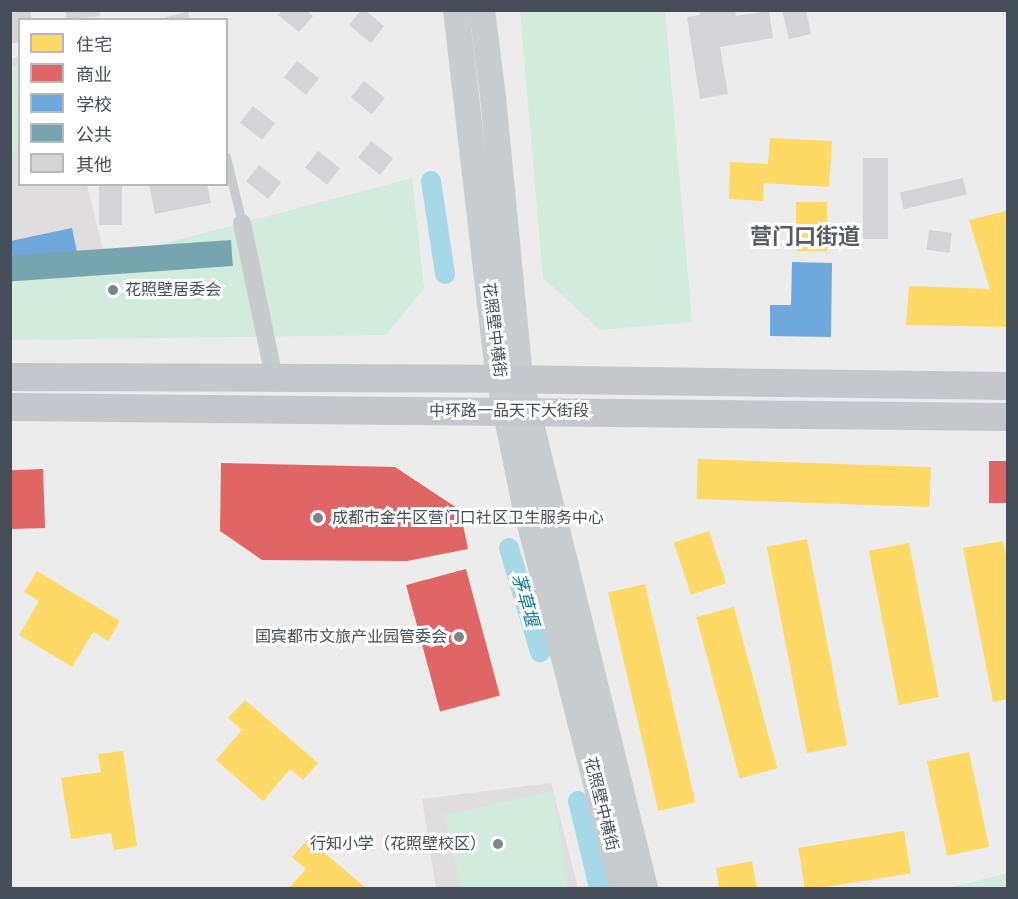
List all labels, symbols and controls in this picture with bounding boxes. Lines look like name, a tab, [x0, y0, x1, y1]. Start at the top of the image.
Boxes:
legend	[18, 18, 228, 186]
text: 住宅	[76, 33, 112, 57]
text: 商业	[76, 63, 112, 87]
text: 学校	[76, 93, 112, 117]
text: 公共	[76, 123, 112, 147]
text: 其他	[76, 153, 112, 177]
district label: 营门口街道	[750, 224, 860, 250]
place label: 花照壁居委会	[125, 280, 221, 300]
street label: 花照壁中横街	[479, 281, 509, 379]
marker: 花照壁居委会	[106, 283, 120, 297]
street label: 中环路一品天下大街段	[429, 401, 589, 421]
place label: 成都市金牛区营门口社区卫生服务中心	[332, 508, 604, 528]
marker: 成都市金牛区营门口社区卫生服务中心	[309, 509, 327, 527]
water label: 茅草堰	[507, 571, 543, 629]
place label: 国宾都市文旅产业园管委会	[255, 627, 447, 647]
marker: 国宾都市文旅产业园管委会	[452, 630, 466, 644]
street label: 花照壁中横街	[580, 755, 622, 853]
place label: 行知小学（花照壁校区）	[310, 834, 486, 854]
marker: 行知小学（花照壁校区）	[491, 837, 505, 851]

